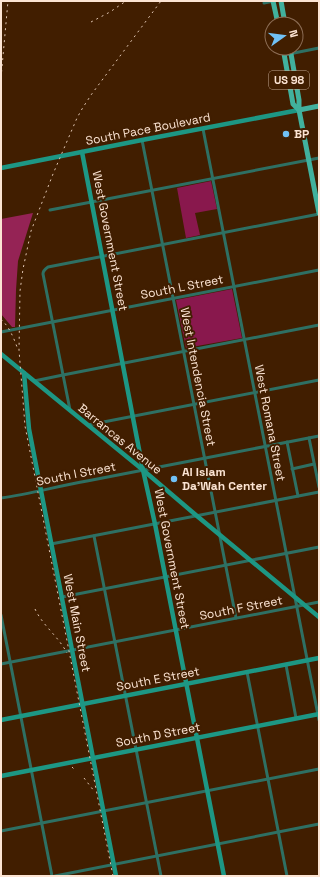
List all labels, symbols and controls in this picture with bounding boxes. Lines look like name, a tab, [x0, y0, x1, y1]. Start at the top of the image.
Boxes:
north arrow	[264, 16, 304, 56]
text: N	[286, 28, 301, 39]
road number: US 98	[269, 71, 309, 89]
street label: South Pace Boulevard	[84, 109, 212, 149]
place label: BP	[294, 126, 309, 142]
marker: BP	[281, 129, 291, 139]
street label: West Government Street	[89, 170, 131, 312]
street label: South L Street	[139, 271, 225, 303]
street label: West Intendencia Street	[177, 306, 219, 448]
street label: West Romana Street	[251, 363, 289, 483]
street label: Barrancas Avenue	[75, 400, 165, 478]
street label: South I Street	[35, 458, 117, 490]
place label: Al Islam Da'Wah Center	[182, 464, 267, 494]
marker: Al Islam Da'Wah Center	[169, 474, 179, 484]
street label: West Government Street	[151, 488, 193, 630]
street label: West Main Street	[60, 573, 94, 673]
street label: South F Street	[198, 592, 284, 624]
street label: South E Street	[115, 663, 201, 695]
street label: South D Street	[114, 719, 202, 751]

